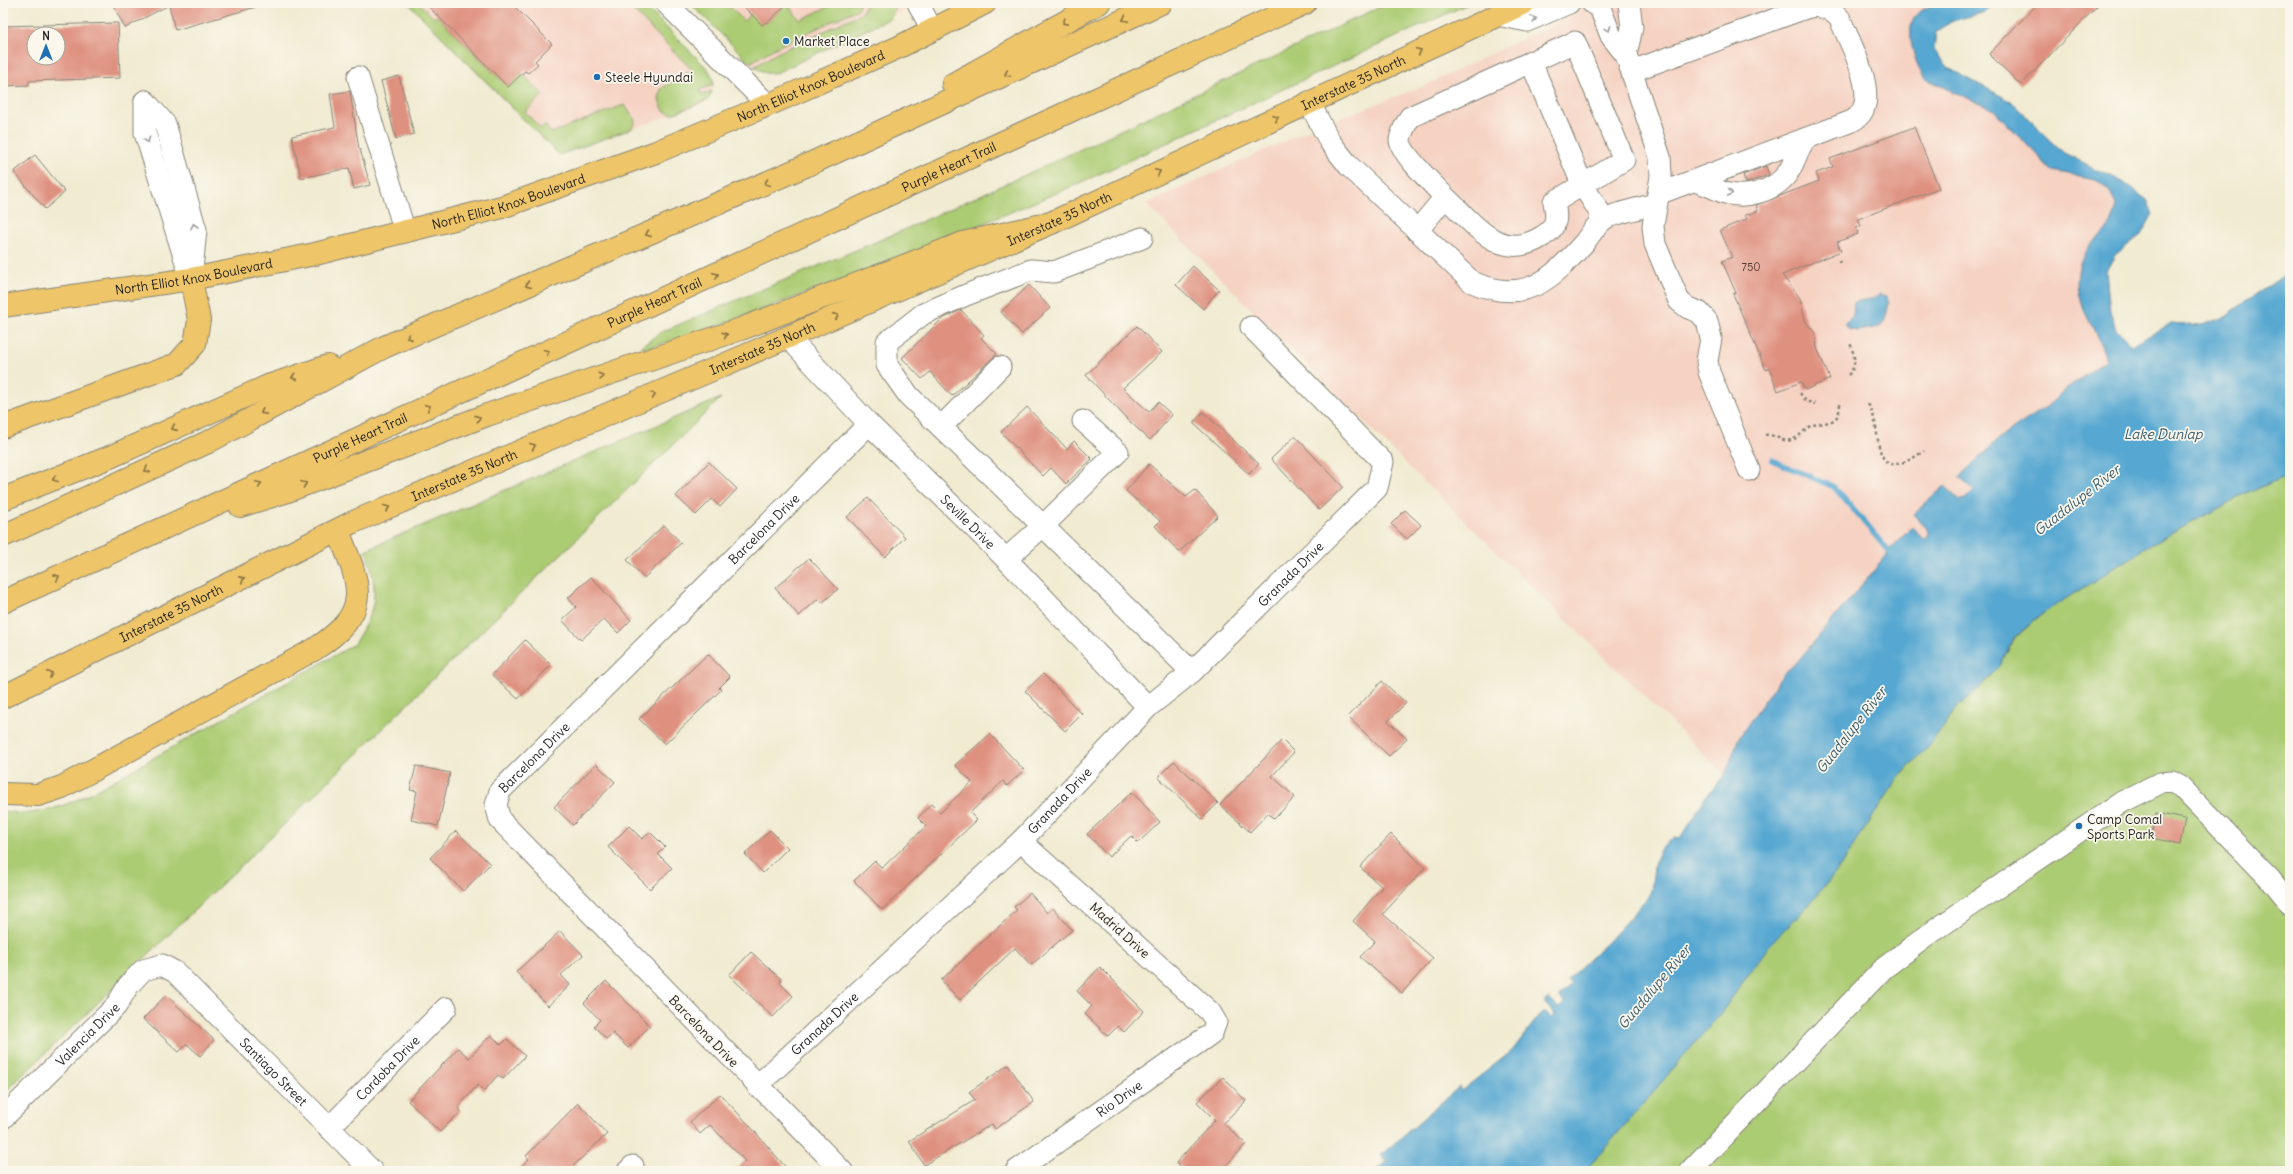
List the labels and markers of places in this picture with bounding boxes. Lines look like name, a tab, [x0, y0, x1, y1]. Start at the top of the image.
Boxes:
place label: Market Place	[794, 33, 870, 50]
marker: Market Place	[781, 36, 791, 46]
place label: Steele Hyundai	[605, 69, 693, 86]
marker: Steele Hyundai	[592, 72, 602, 82]
place label: Camp Comal Sports Park	[2087, 811, 2162, 843]
marker: Camp Comal Sports Park	[2074, 821, 2084, 831]

